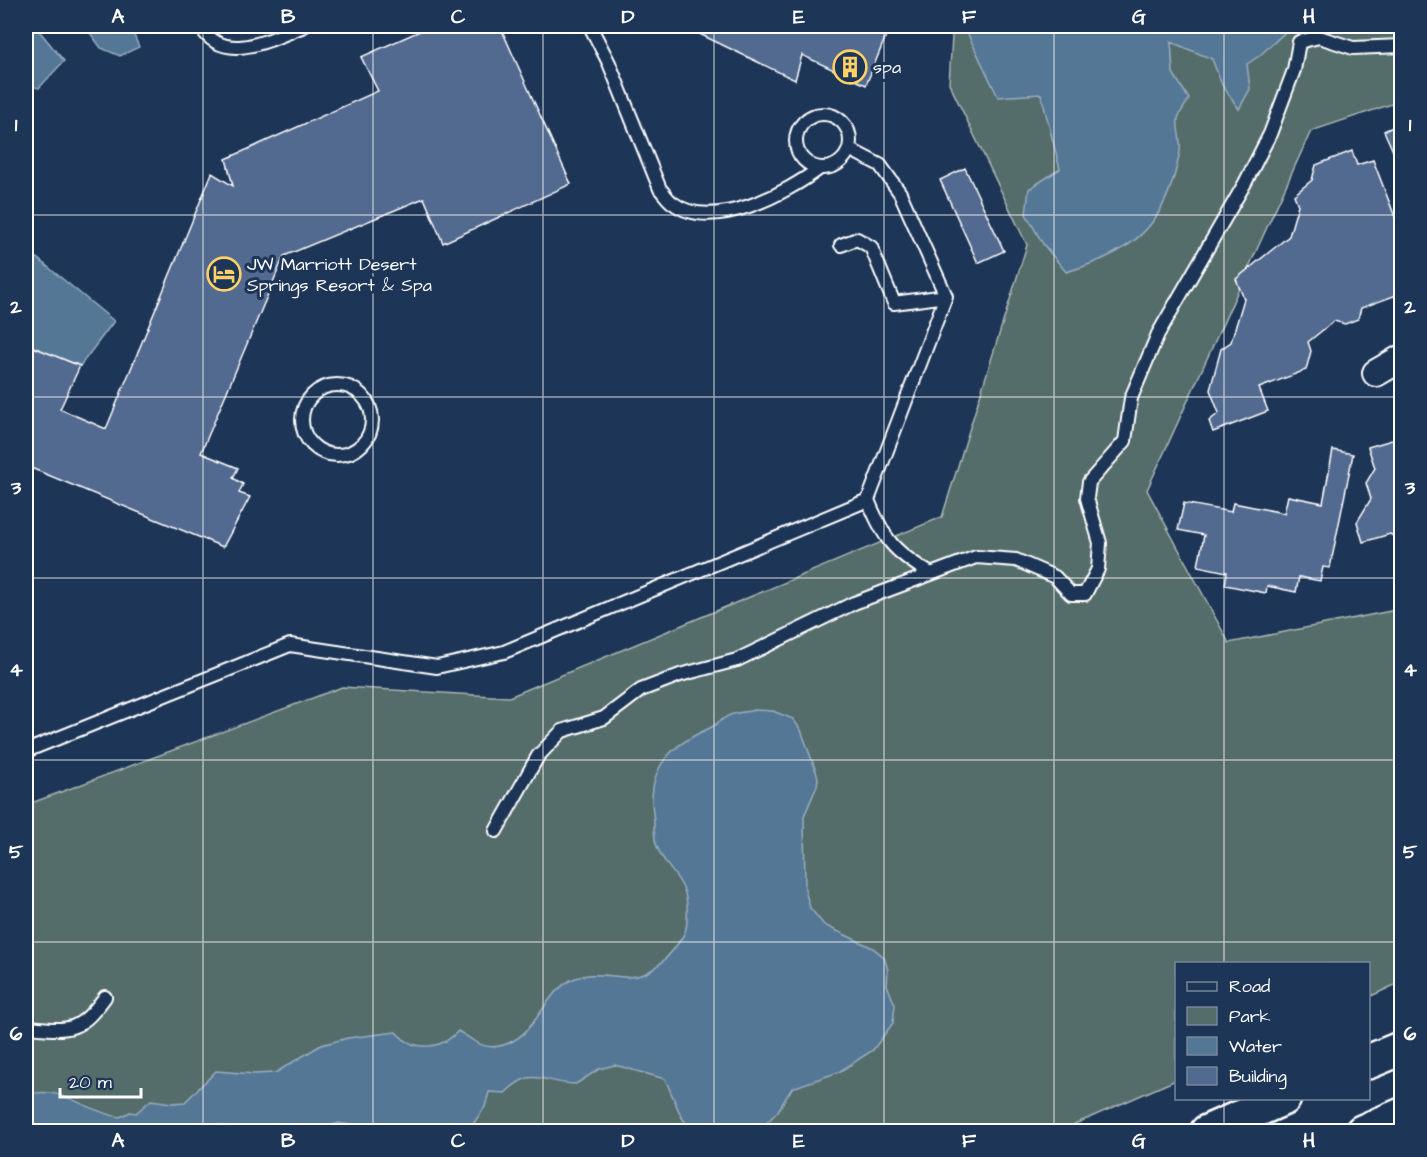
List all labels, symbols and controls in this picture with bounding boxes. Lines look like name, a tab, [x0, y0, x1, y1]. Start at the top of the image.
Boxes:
text: A	[112, 3, 125, 31]
text: B	[281, 3, 296, 31]
text: C	[451, 3, 466, 31]
text: D	[622, 3, 635, 31]
text: E	[793, 3, 805, 31]
text: F	[962, 3, 977, 31]
text: G	[1132, 3, 1146, 31]
text: H	[1303, 3, 1315, 31]
building icon: spa	[832, 49, 868, 85]
place label: spa	[873, 55, 901, 80]
text: 1	[15, 111, 18, 139]
text: 1	[1409, 111, 1412, 139]
place label: JW Marriott Desert Springs Resort & Spa	[247, 252, 432, 299]
hotel icon: JW Marriott Desert Springs Resort & Spa	[206, 256, 242, 292]
text: 2	[9, 293, 22, 321]
text: 2	[1403, 293, 1416, 321]
text: 3	[10, 474, 22, 502]
text: 3	[1404, 474, 1416, 502]
text: 4	[9, 656, 23, 684]
text: 4	[1403, 656, 1417, 684]
text: 5	[9, 838, 24, 866]
text: 5	[1403, 838, 1418, 866]
legend	[1175, 962, 1370, 1100]
text: Road	[1229, 974, 1270, 999]
text: Park	[1229, 1004, 1271, 1029]
text: 6	[10, 1020, 23, 1048]
text: 6	[1404, 1020, 1417, 1048]
text: Water	[1229, 1034, 1282, 1059]
scale bar	[60, 1061, 141, 1099]
text: Building	[1229, 1064, 1287, 1090]
text: 20 m	[69, 1070, 112, 1095]
text: A	[112, 1127, 125, 1155]
text: B	[281, 1127, 296, 1155]
text: C	[451, 1127, 466, 1155]
text: D	[622, 1127, 635, 1155]
text: E	[793, 1127, 805, 1155]
text: F	[962, 1127, 977, 1155]
text: G	[1132, 1127, 1146, 1155]
text: H	[1303, 1127, 1315, 1155]

